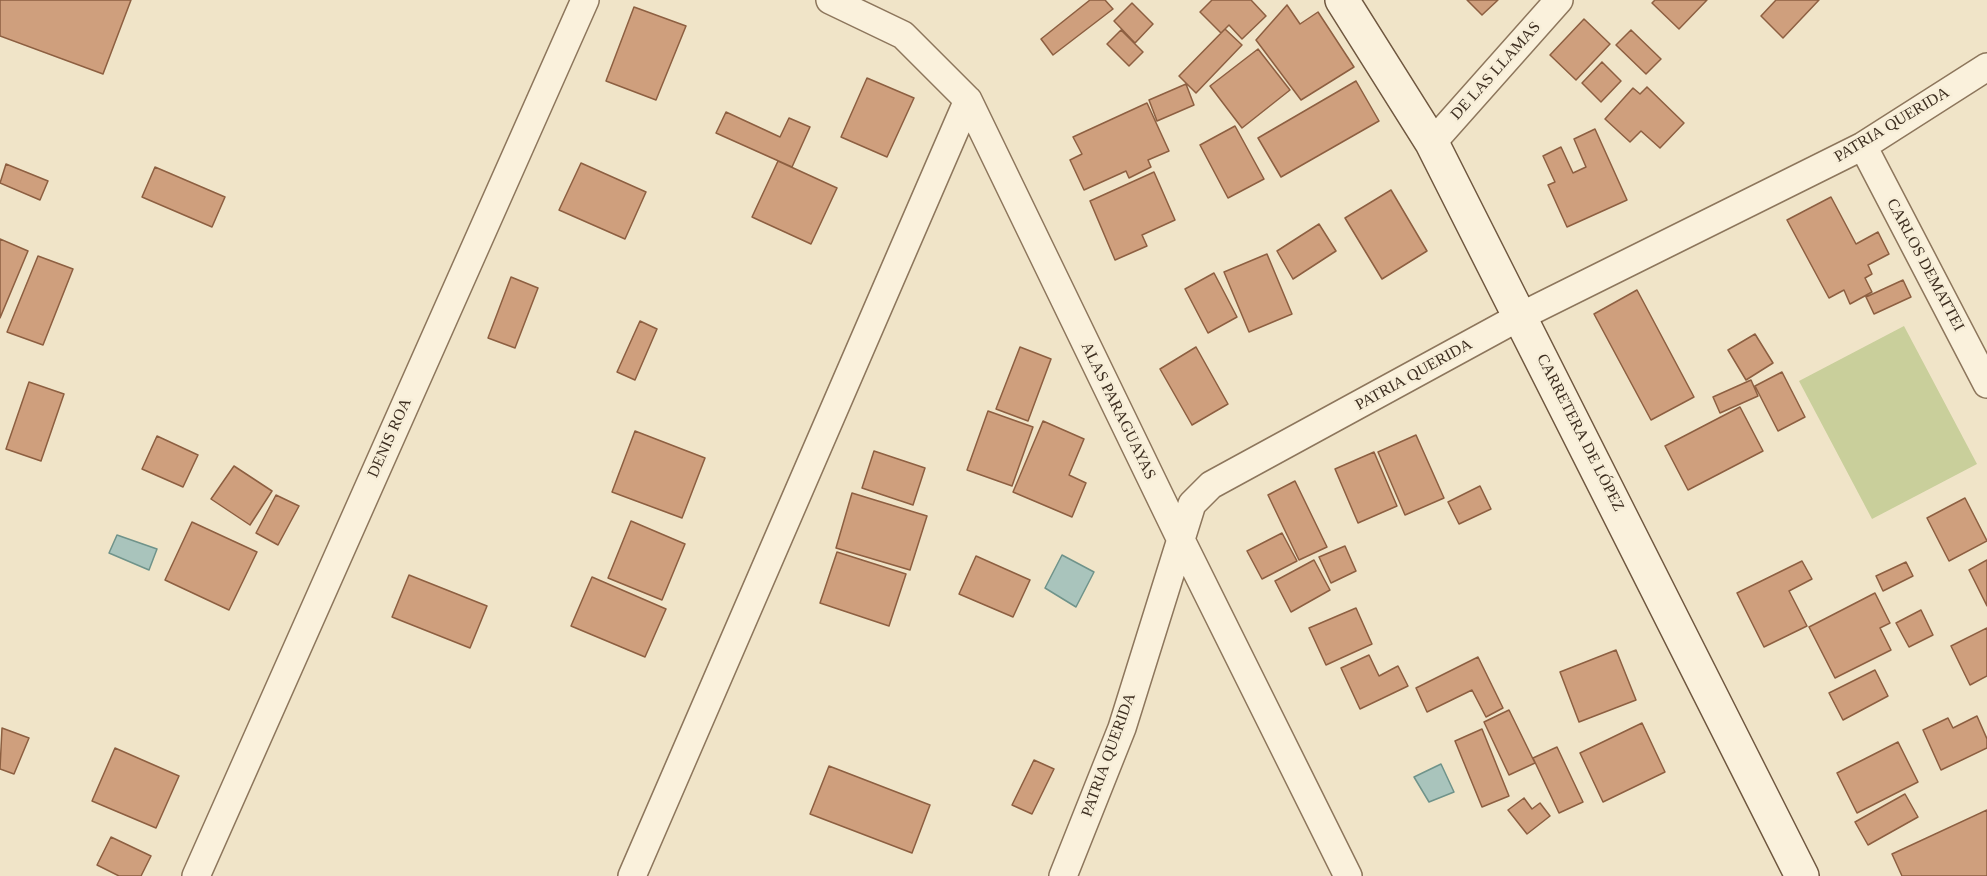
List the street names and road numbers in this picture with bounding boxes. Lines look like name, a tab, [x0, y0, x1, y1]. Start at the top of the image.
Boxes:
street label: DE LAS LLAMAS	[1447, 18, 1545, 124]
street label: PATRIA QUERIDA	[1831, 83, 1953, 167]
street label: CARLOS DEMATTEI	[1882, 196, 1968, 334]
street label: PATRIA QUERIDA	[1352, 335, 1476, 415]
street label: ALAS PARAGUAYAS	[1076, 339, 1160, 483]
street label: CARRETERA DE LÓPEZ	[1532, 351, 1628, 515]
street label: DENIS ROA	[364, 395, 416, 481]
street label: PATRIA QUERIDA	[1078, 690, 1140, 820]

